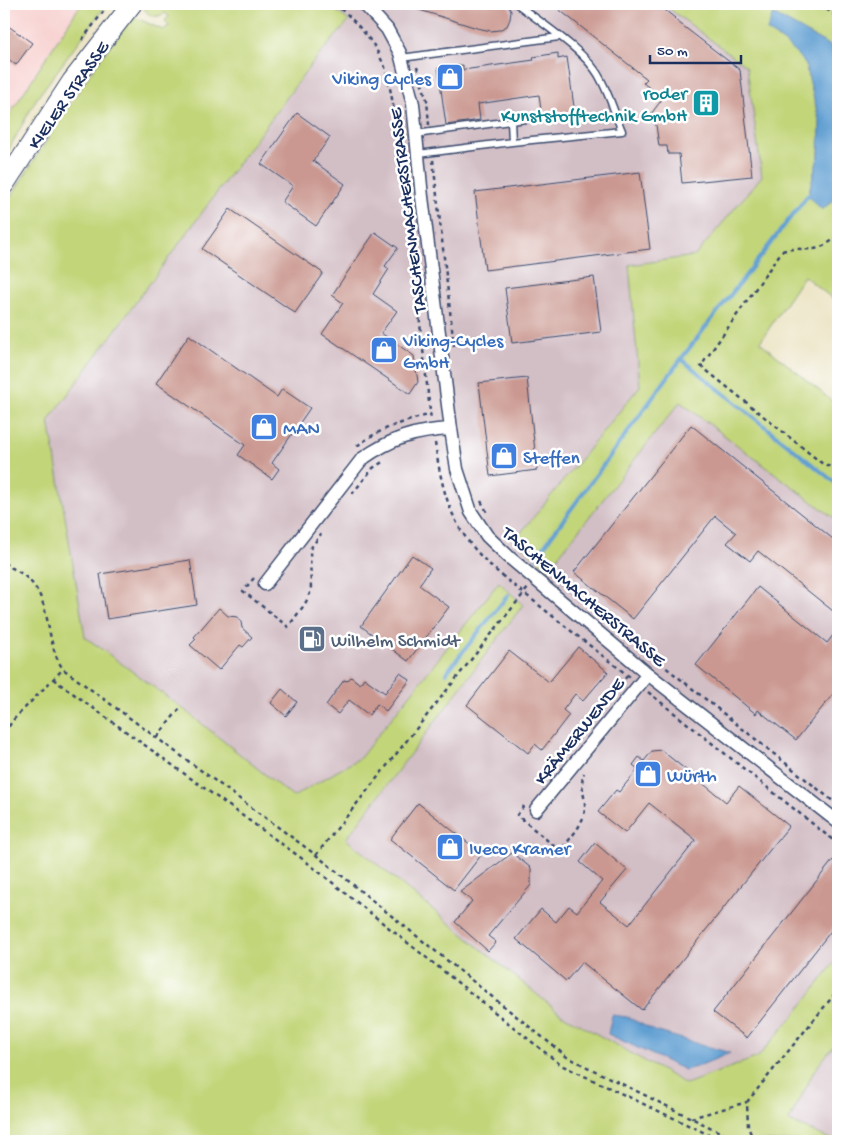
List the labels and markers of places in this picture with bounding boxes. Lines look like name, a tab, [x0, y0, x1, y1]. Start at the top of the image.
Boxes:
shop icon: Viking Cycles	[435, 62, 465, 92]
place label: Viking Cycles	[331, 69, 432, 92]
place label: roder Kunststofftechnik GmbH	[501, 84, 689, 129]
building icon: roder Kunststofftechnik GmbH	[691, 88, 721, 118]
place label: Viking-Cycles GmbH	[402, 331, 504, 376]
shop icon: Viking-Cycles GmbH	[369, 335, 399, 365]
shop icon: MAN	[249, 412, 279, 442]
place label: MAN	[283, 419, 320, 442]
shop icon: Steffen	[489, 441, 519, 471]
place label: Steffen	[523, 448, 580, 471]
fuel station icon: Wilhelm Schmidt	[297, 624, 327, 654]
place label: Wilhelm Schmidt	[331, 631, 462, 654]
shop icon: Würth	[633, 759, 663, 789]
place label: Würth	[667, 766, 717, 789]
shop icon: Iveco Kramer	[435, 832, 465, 862]
place label: Iveco Kramer	[469, 839, 573, 862]

